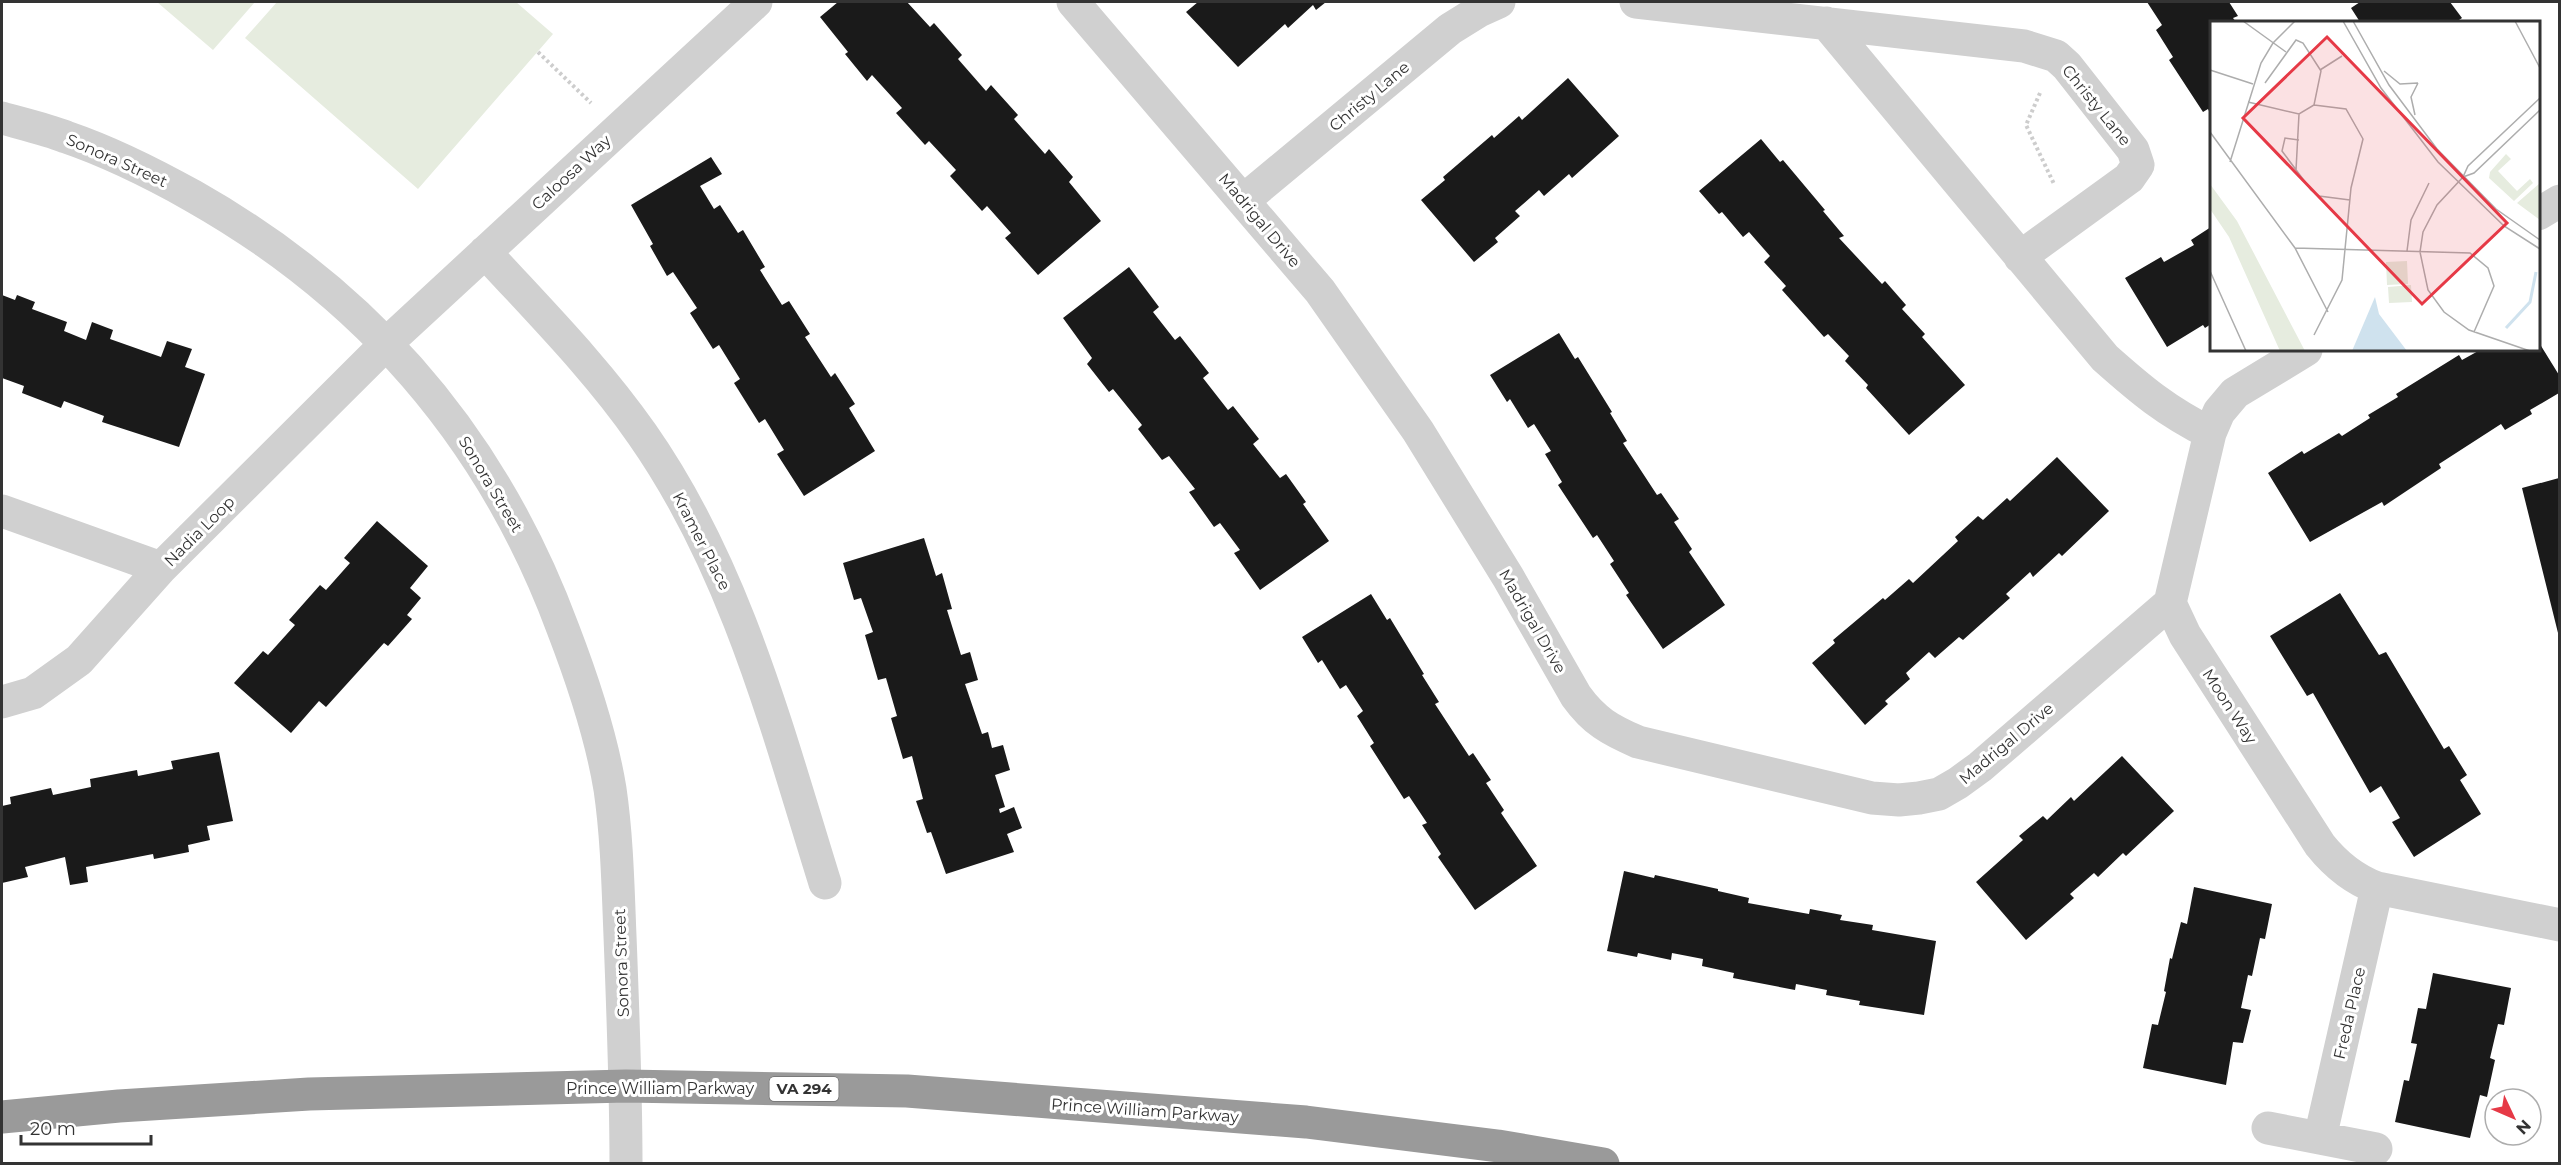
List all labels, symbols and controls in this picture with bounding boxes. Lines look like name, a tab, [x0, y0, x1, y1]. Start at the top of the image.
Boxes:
inset map	[2210, 21, 2540, 351]
street label: Christy Lane	[1325, 57, 1413, 135]
street label: Christy Lane	[2058, 61, 2135, 150]
street label: Sonora Street	[63, 130, 171, 191]
street label: Caloosa Way	[528, 131, 615, 214]
street label: Madrigal Drive	[1215, 169, 1304, 271]
street label: Sonora Street	[454, 433, 527, 536]
street label: Kramer Place	[669, 489, 734, 593]
street label: Nadia Loop	[160, 492, 239, 570]
street label: Madrigal Drive	[1495, 566, 1570, 677]
street label: Moon Way	[2198, 665, 2261, 747]
street label: Madrigal Drive	[1955, 699, 2057, 788]
street label: Sonora Street	[610, 908, 633, 1018]
street label: Freda Place	[2330, 965, 2369, 1061]
road number: VA 294	[770, 1077, 838, 1101]
street label: Prince William Parkway	[566, 1079, 754, 1098]
north arrow	[2483, 1087, 2543, 1147]
street label: Prince William Parkway	[1050, 1094, 1240, 1127]
scale bar	[21, 1108, 152, 1146]
text: N	[2512, 1116, 2535, 1138]
text: 20 m	[30, 1118, 76, 1140]

